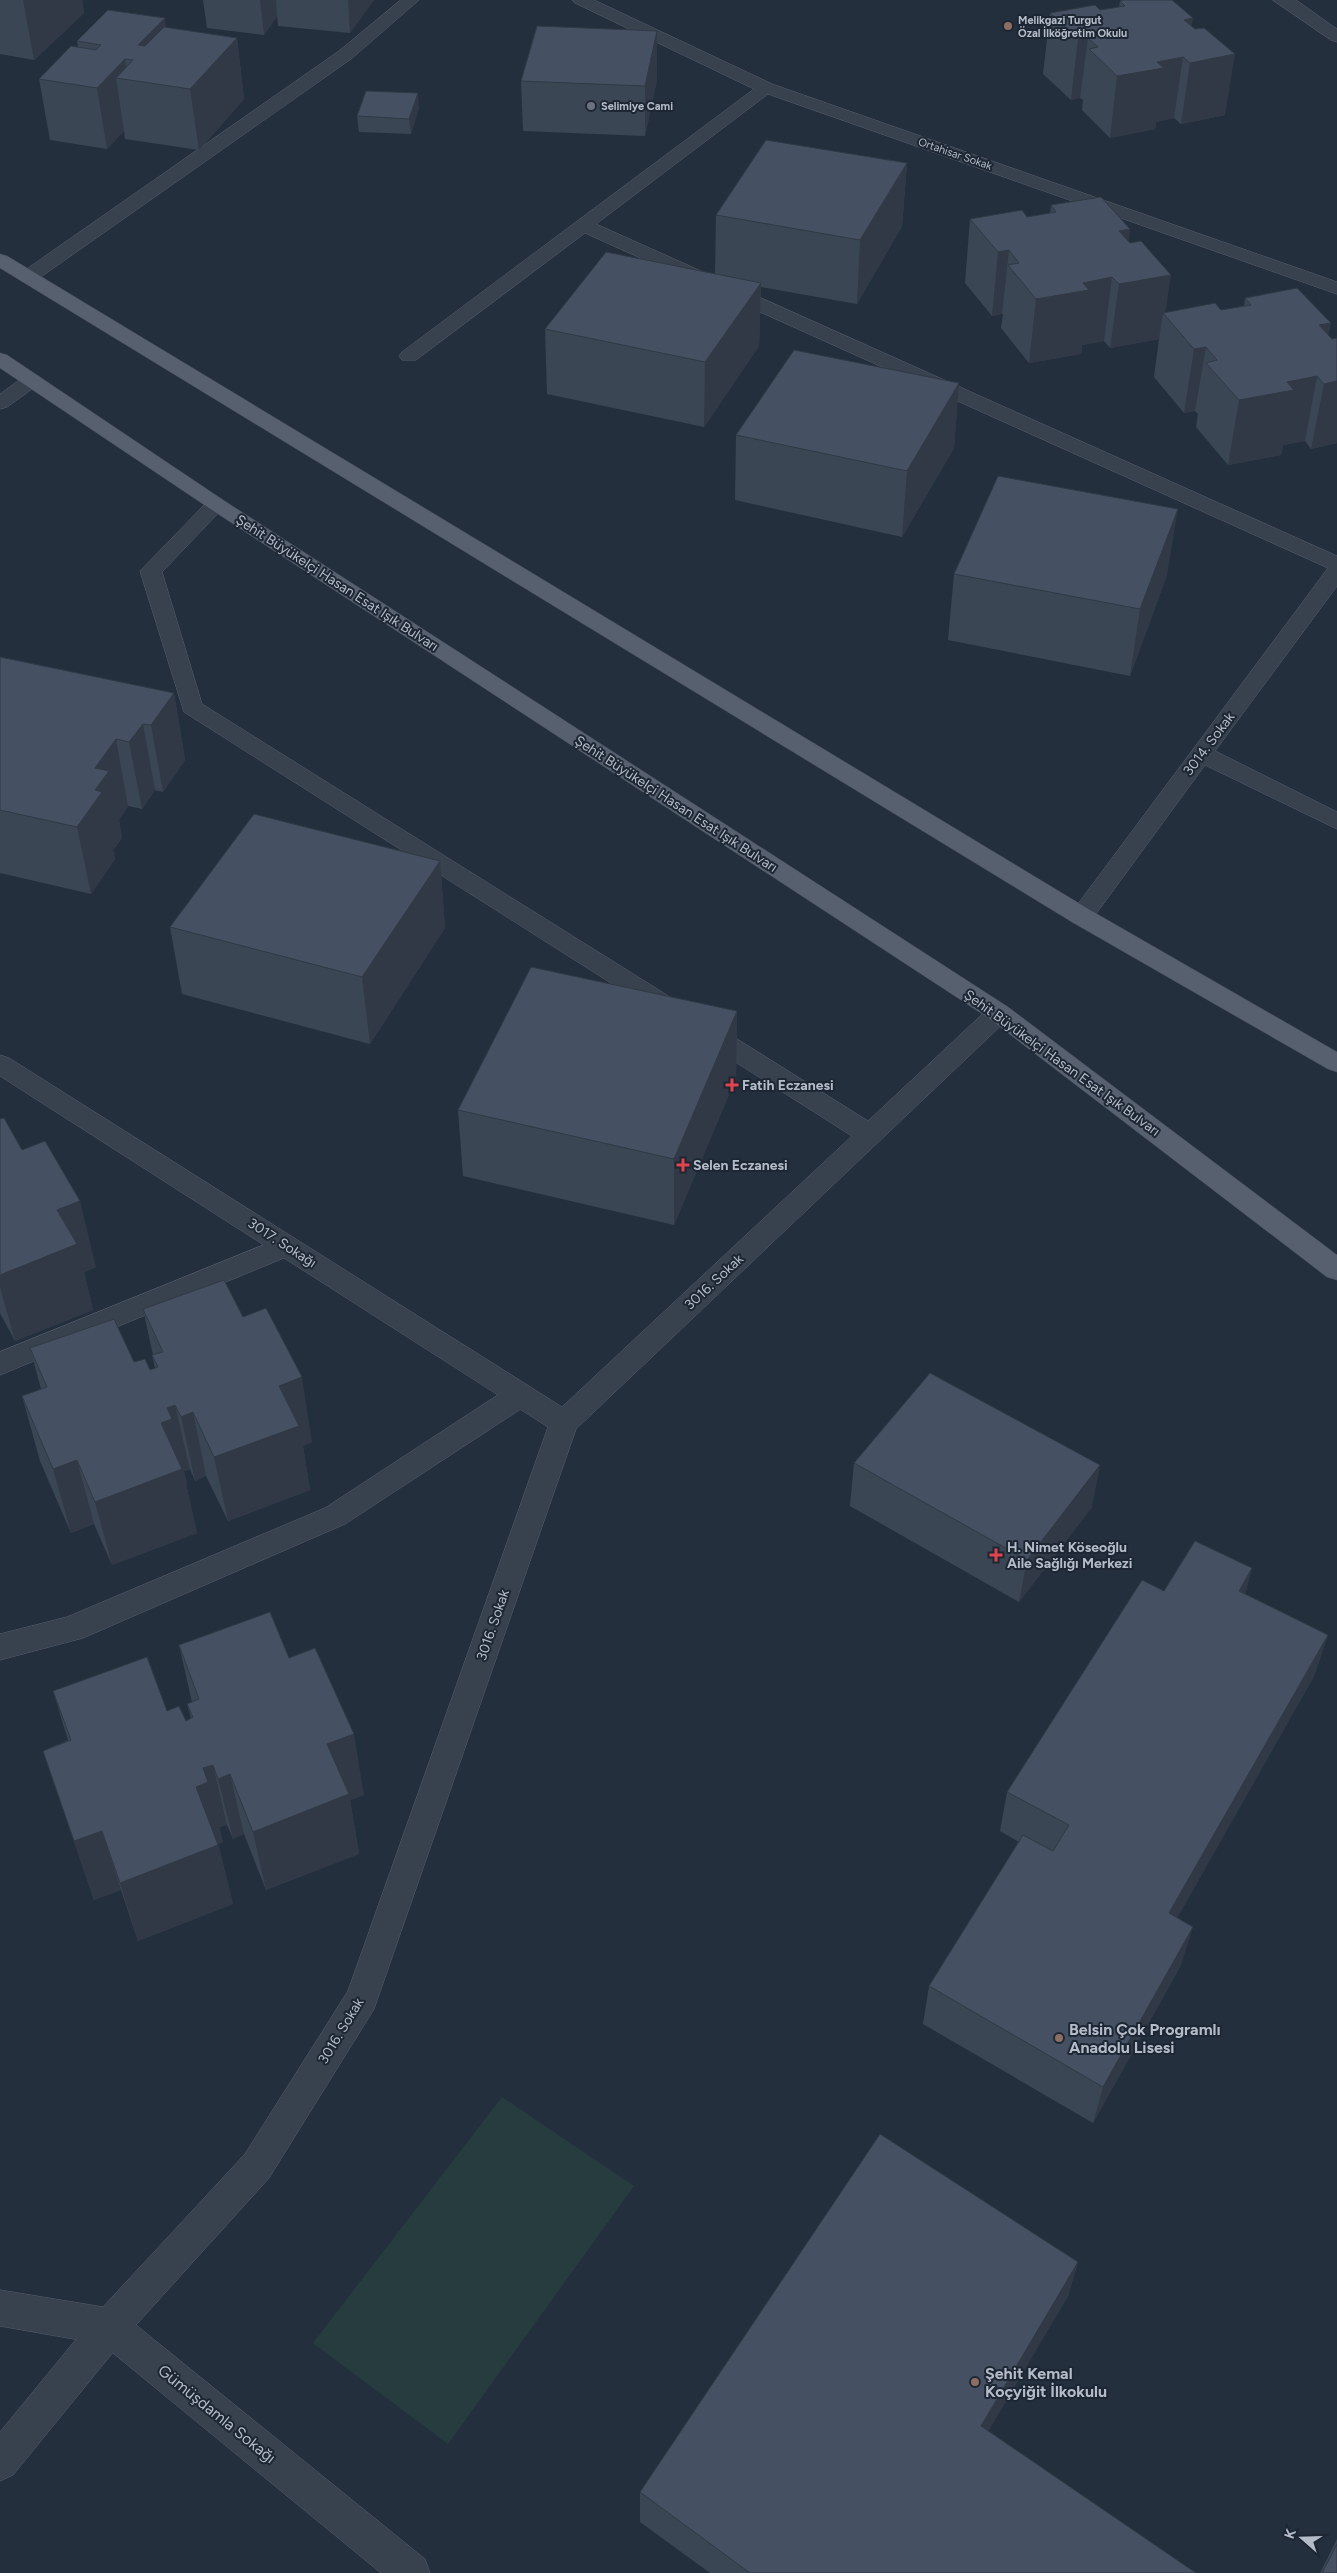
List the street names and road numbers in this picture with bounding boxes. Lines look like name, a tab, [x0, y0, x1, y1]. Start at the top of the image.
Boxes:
street label: Ortahisar Sokak	[916, 135, 994, 173]
street label: Şehit Büyükelçi Hasan Esat Işık Bulvarı	[233, 511, 441, 655]
street label: 3014. Sokak	[1180, 709, 1238, 779]
street label: Şehit Büyükelçi Hasan Esat Işık Bulvarı	[572, 732, 780, 876]
street label: Şehit Büyükelçi Hasan Esat Işık Bulvarı	[961, 986, 1163, 1140]
street label: 3017. Sokağı	[245, 1215, 319, 1271]
street label: 3016. Sokak	[681, 1250, 747, 1313]
street label: 3016. Sokak	[473, 1587, 513, 1663]
street label: 3016. Sokak	[315, 1995, 367, 2067]
street label: Gümüşdamla Sokağı	[154, 2361, 280, 2467]

